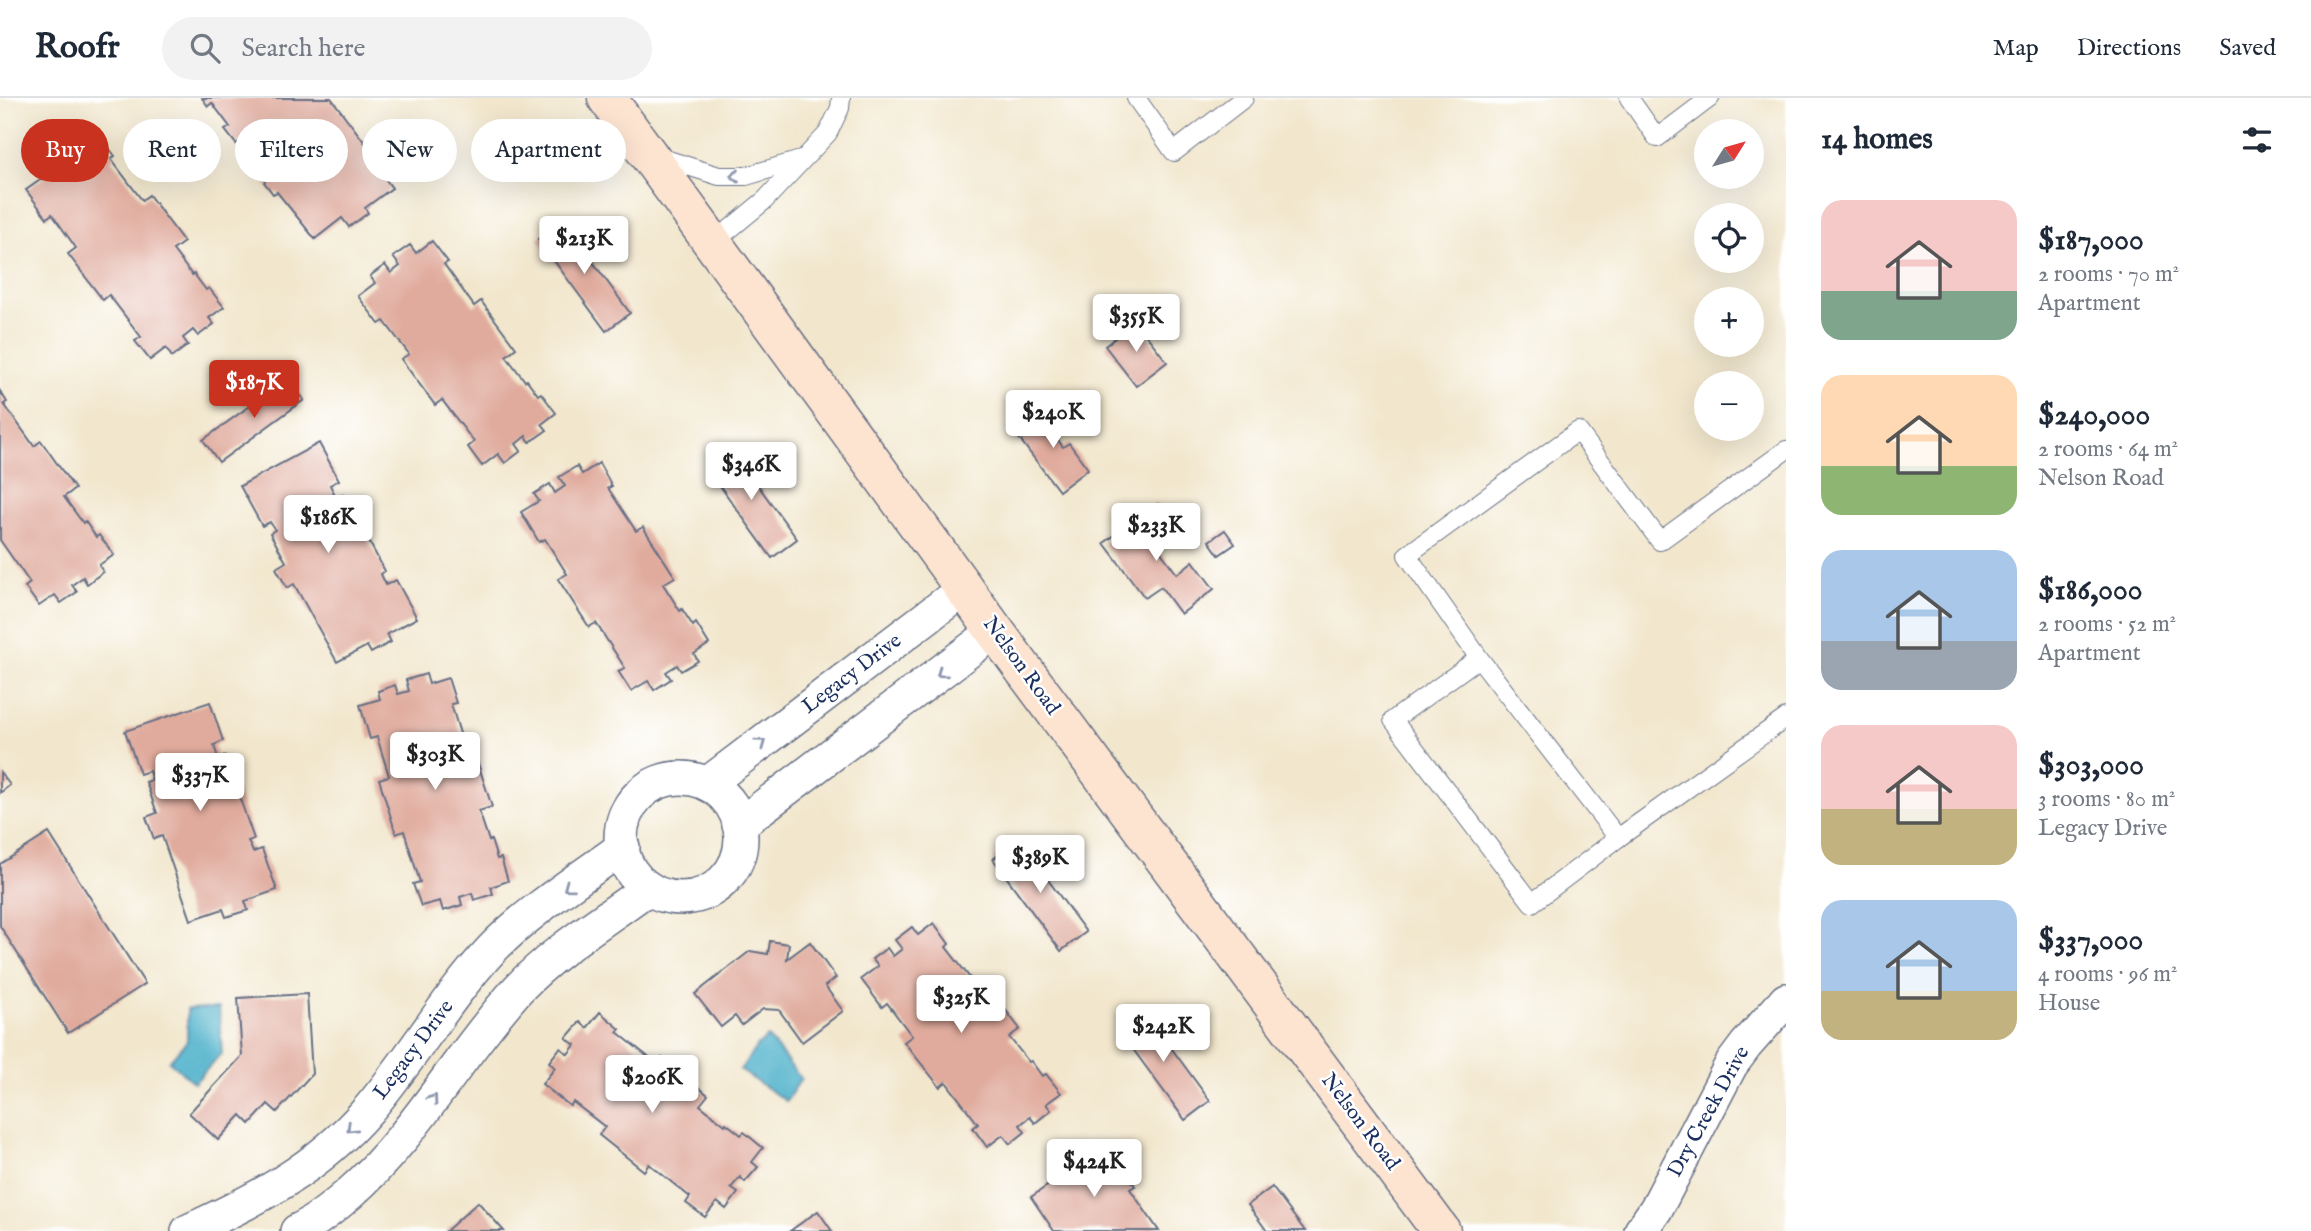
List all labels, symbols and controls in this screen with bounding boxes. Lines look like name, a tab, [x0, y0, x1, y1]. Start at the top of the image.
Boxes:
search box	[162, 17, 652, 80]
text: Roofr	[35, 27, 120, 69]
icon: search	[186, 29, 224, 67]
text: Search here	[242, 32, 365, 65]
text: Map	[1993, 33, 2039, 64]
text: Directions	[2077, 33, 2181, 64]
text: Saved	[2219, 33, 2276, 64]
chip: Buy	[21, 119, 109, 182]
chip: Rent	[123, 119, 221, 182]
chip: Filters	[235, 119, 348, 182]
chip: New	[362, 119, 457, 182]
chip: Apartment	[471, 119, 626, 182]
north arrow	[1694, 119, 1764, 189]
map controls	[1694, 119, 1764, 441]
text: 14 homes	[1821, 121, 1933, 159]
icon: filters	[2238, 121, 2276, 159]
one-way arrow	[729, 168, 740, 183]
button: locate	[1694, 203, 1764, 273]
pin: $213K	[535, 216, 633, 276]
text: $187,000	[2038, 222, 2144, 260]
text: $213K	[555, 224, 613, 253]
icon: home	[1877, 228, 1961, 312]
text: 2 rooms · 70 m²	[2038, 260, 2179, 289]
button: +	[1694, 287, 1764, 357]
text: Apartment	[2038, 289, 2141, 318]
pin: $355K	[1087, 294, 1185, 354]
text: $355K	[1109, 302, 1163, 331]
pin: $187K	[205, 360, 303, 420]
text: $187K	[225, 368, 283, 397]
button: −	[1694, 371, 1764, 441]
pin: $240K	[1004, 390, 1102, 450]
text: $240,000	[2038, 397, 2150, 435]
text: $240K	[1022, 398, 1084, 427]
icon: home	[1877, 403, 1961, 487]
text: 2 rooms · 64 m²	[2038, 435, 2178, 464]
pin: $346K	[702, 442, 800, 502]
text: $346K	[722, 450, 780, 479]
text: Nelson Road	[2038, 464, 2164, 493]
pin: $186K	[279, 496, 377, 555]
text: $186K	[300, 503, 356, 532]
pin: $233K	[1107, 504, 1205, 563]
text: $233K	[1127, 511, 1185, 540]
text: $186,000	[2038, 572, 2142, 610]
icon: home	[1877, 578, 1961, 662]
text: 2 rooms · 52 m²	[2038, 610, 2176, 639]
street label: Nelson Road	[976, 612, 1066, 721]
street label: Legacy Drive	[797, 627, 908, 720]
text: Apartment	[2038, 639, 2141, 668]
one-way arrow	[936, 664, 949, 677]
pin: $303K	[386, 732, 484, 792]
one-way arrow	[753, 739, 766, 751]
text: $303K	[406, 740, 464, 769]
text: $303,000	[2038, 747, 2144, 785]
icon: home	[1877, 753, 1961, 837]
pin: $337K	[151, 754, 249, 813]
text: $337K	[171, 761, 229, 790]
text: 3 rooms · 80 m²	[2038, 785, 2175, 814]
text: Legacy Drive	[2038, 814, 2167, 843]
pin: $389K	[991, 836, 1089, 895]
text: $389K	[1011, 843, 1069, 872]
one-way arrow	[563, 879, 576, 892]
text: $337,000	[2038, 922, 2143, 960]
icon: home	[1877, 928, 1961, 1012]
text: 4 rooms · 96 m²	[2038, 960, 2177, 989]
pin: $325K	[912, 976, 1010, 1035]
text: $325K	[932, 983, 990, 1012]
text: House	[2038, 989, 2100, 1018]
street label: Legacy Drive	[368, 994, 461, 1105]
pin: $242K	[1114, 1004, 1212, 1064]
text: $242K	[1132, 1012, 1194, 1041]
street label: Dry Creek Drive	[1662, 1041, 1756, 1182]
pin: $206K	[603, 1056, 701, 1115]
text: $206K	[621, 1063, 683, 1092]
street label: Nelson Road	[1315, 1068, 1406, 1177]
one-way arrow	[424, 1094, 437, 1107]
one-way arrow	[346, 1119, 359, 1132]
pin: $424K	[1045, 1140, 1143, 1199]
text: $424K	[1063, 1147, 1125, 1176]

